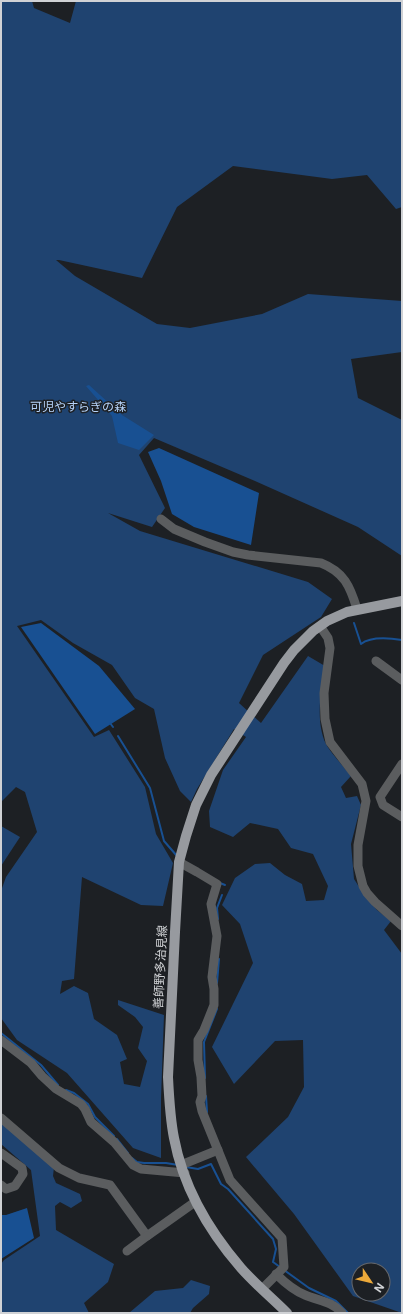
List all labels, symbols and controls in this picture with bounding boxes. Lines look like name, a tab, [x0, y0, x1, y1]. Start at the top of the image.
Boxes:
park label: 可児やすらぎの森	[30, 399, 126, 414]
street label: 善師野多治見線	[150, 925, 170, 1009]
north arrow	[351, 1262, 391, 1302]
text: N	[371, 1280, 387, 1295]

